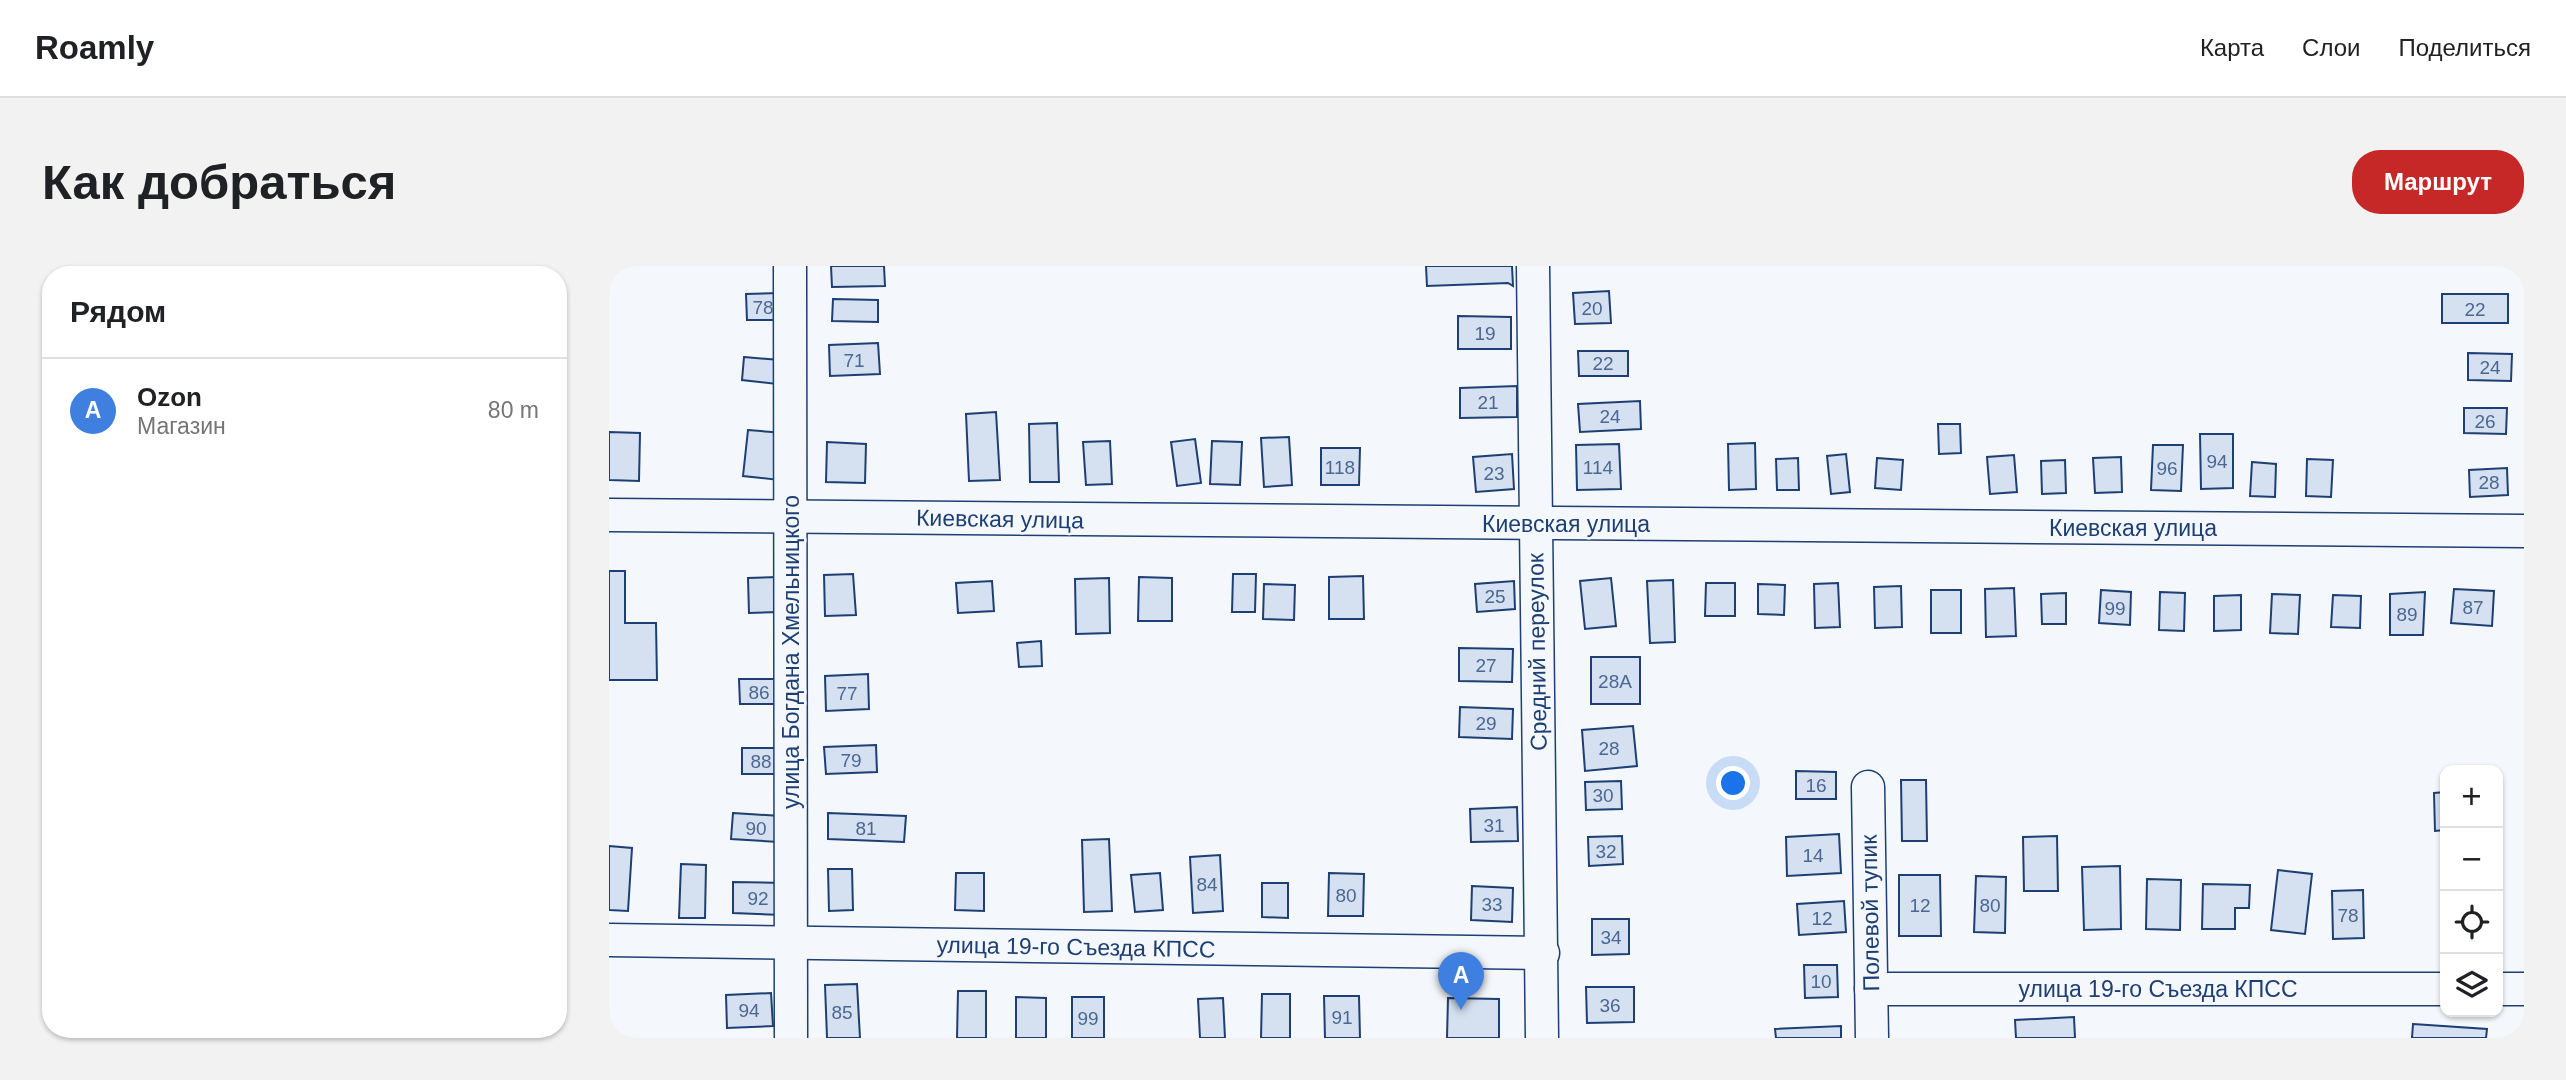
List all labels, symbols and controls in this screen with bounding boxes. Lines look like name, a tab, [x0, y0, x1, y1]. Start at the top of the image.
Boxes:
text: Roamly	[35, 29, 154, 66]
text: Карта	[2200, 34, 2264, 61]
text: Слои	[2302, 34, 2360, 61]
text: Поделиться	[2398, 34, 2531, 61]
button: Маршрут	[2352, 150, 2524, 214]
text: Как добраться	[42, 155, 396, 209]
text: Рядом	[70, 295, 166, 328]
house number: 78	[752, 297, 774, 318]
house number: 20	[1581, 298, 1603, 319]
house number: 22	[2464, 299, 2486, 320]
house number: 19	[1474, 323, 1496, 344]
house number: 71	[843, 350, 865, 371]
house number: 22	[1592, 353, 1614, 374]
house number: 24	[2479, 357, 2501, 378]
text: Ozon	[137, 382, 202, 412]
house number: 21	[1477, 392, 1499, 413]
text: A	[85, 397, 101, 423]
text: 80 m	[488, 397, 539, 423]
house number: 24	[1599, 406, 1621, 427]
house number: 26	[2474, 411, 2496, 432]
text: Магазин	[137, 413, 226, 439]
house number: 94	[2206, 451, 2228, 472]
house number: 118	[1325, 457, 1355, 478]
house number: 114	[1583, 457, 1614, 478]
house number: 96	[2156, 458, 2178, 479]
house number: 23	[1483, 463, 1505, 484]
house number: 28	[2478, 472, 2500, 493]
street label: улица Богдана Хмельницкого	[778, 495, 804, 809]
street label: Киевская улица	[916, 505, 1084, 533]
street label: Киевская улица	[1482, 511, 1650, 537]
street label: Киевская улица	[2049, 515, 2217, 541]
street label: Средний переулок	[1522, 552, 1552, 751]
house number: 25	[1484, 586, 1506, 607]
house number: 87	[2462, 597, 2484, 618]
house number: 99	[2104, 598, 2126, 619]
house number: 89	[2396, 604, 2418, 625]
house number: 27	[1475, 655, 1497, 676]
house number: 28А	[1598, 671, 1632, 692]
house number: 86	[748, 682, 770, 703]
house number: 77	[836, 683, 858, 704]
house number: 29	[1475, 713, 1497, 734]
house number: 28	[1598, 738, 1620, 759]
house number: 79	[840, 750, 862, 771]
house number: 88	[750, 751, 772, 772]
map controls	[2440, 765, 2503, 1017]
button: +	[2440, 765, 2503, 828]
your location	[1716, 766, 1750, 800]
house number: 16	[1805, 775, 1827, 796]
house number: 30	[1592, 785, 1614, 806]
house number: 31	[1483, 815, 1505, 836]
house number: 90	[745, 818, 767, 839]
house number: 81	[855, 818, 877, 839]
button: −	[2440, 828, 2503, 891]
street label: Полевой тупик	[1856, 834, 1884, 992]
house number: 32	[1595, 841, 1617, 862]
house number: 14	[1802, 845, 1824, 866]
house number: 84	[1196, 874, 1218, 895]
house number: 80	[1335, 885, 1357, 906]
house number: 92	[747, 888, 769, 909]
button: locate	[2440, 891, 2503, 954]
house number: 33	[1481, 894, 1503, 915]
house number: 12	[1909, 895, 1931, 916]
house number: 80	[1979, 895, 2001, 916]
house number: 78	[2337, 905, 2359, 926]
house number: 12	[1811, 908, 1833, 929]
house number: 34	[1600, 927, 1622, 948]
street label: улица 19-го Съезда КПСС	[936, 932, 1216, 962]
pin: A	[1438, 952, 1484, 1010]
button: layers	[2440, 954, 2503, 1017]
house number: 10	[1810, 971, 1832, 992]
street label: улица 19-го Съезда КПСС	[2019, 976, 2298, 1002]
house number: 36	[1599, 995, 1621, 1016]
house number: 94	[738, 1000, 760, 1021]
house number: 85	[831, 1002, 853, 1023]
house number: 91	[1331, 1007, 1353, 1028]
house number: 99	[1077, 1008, 1099, 1029]

